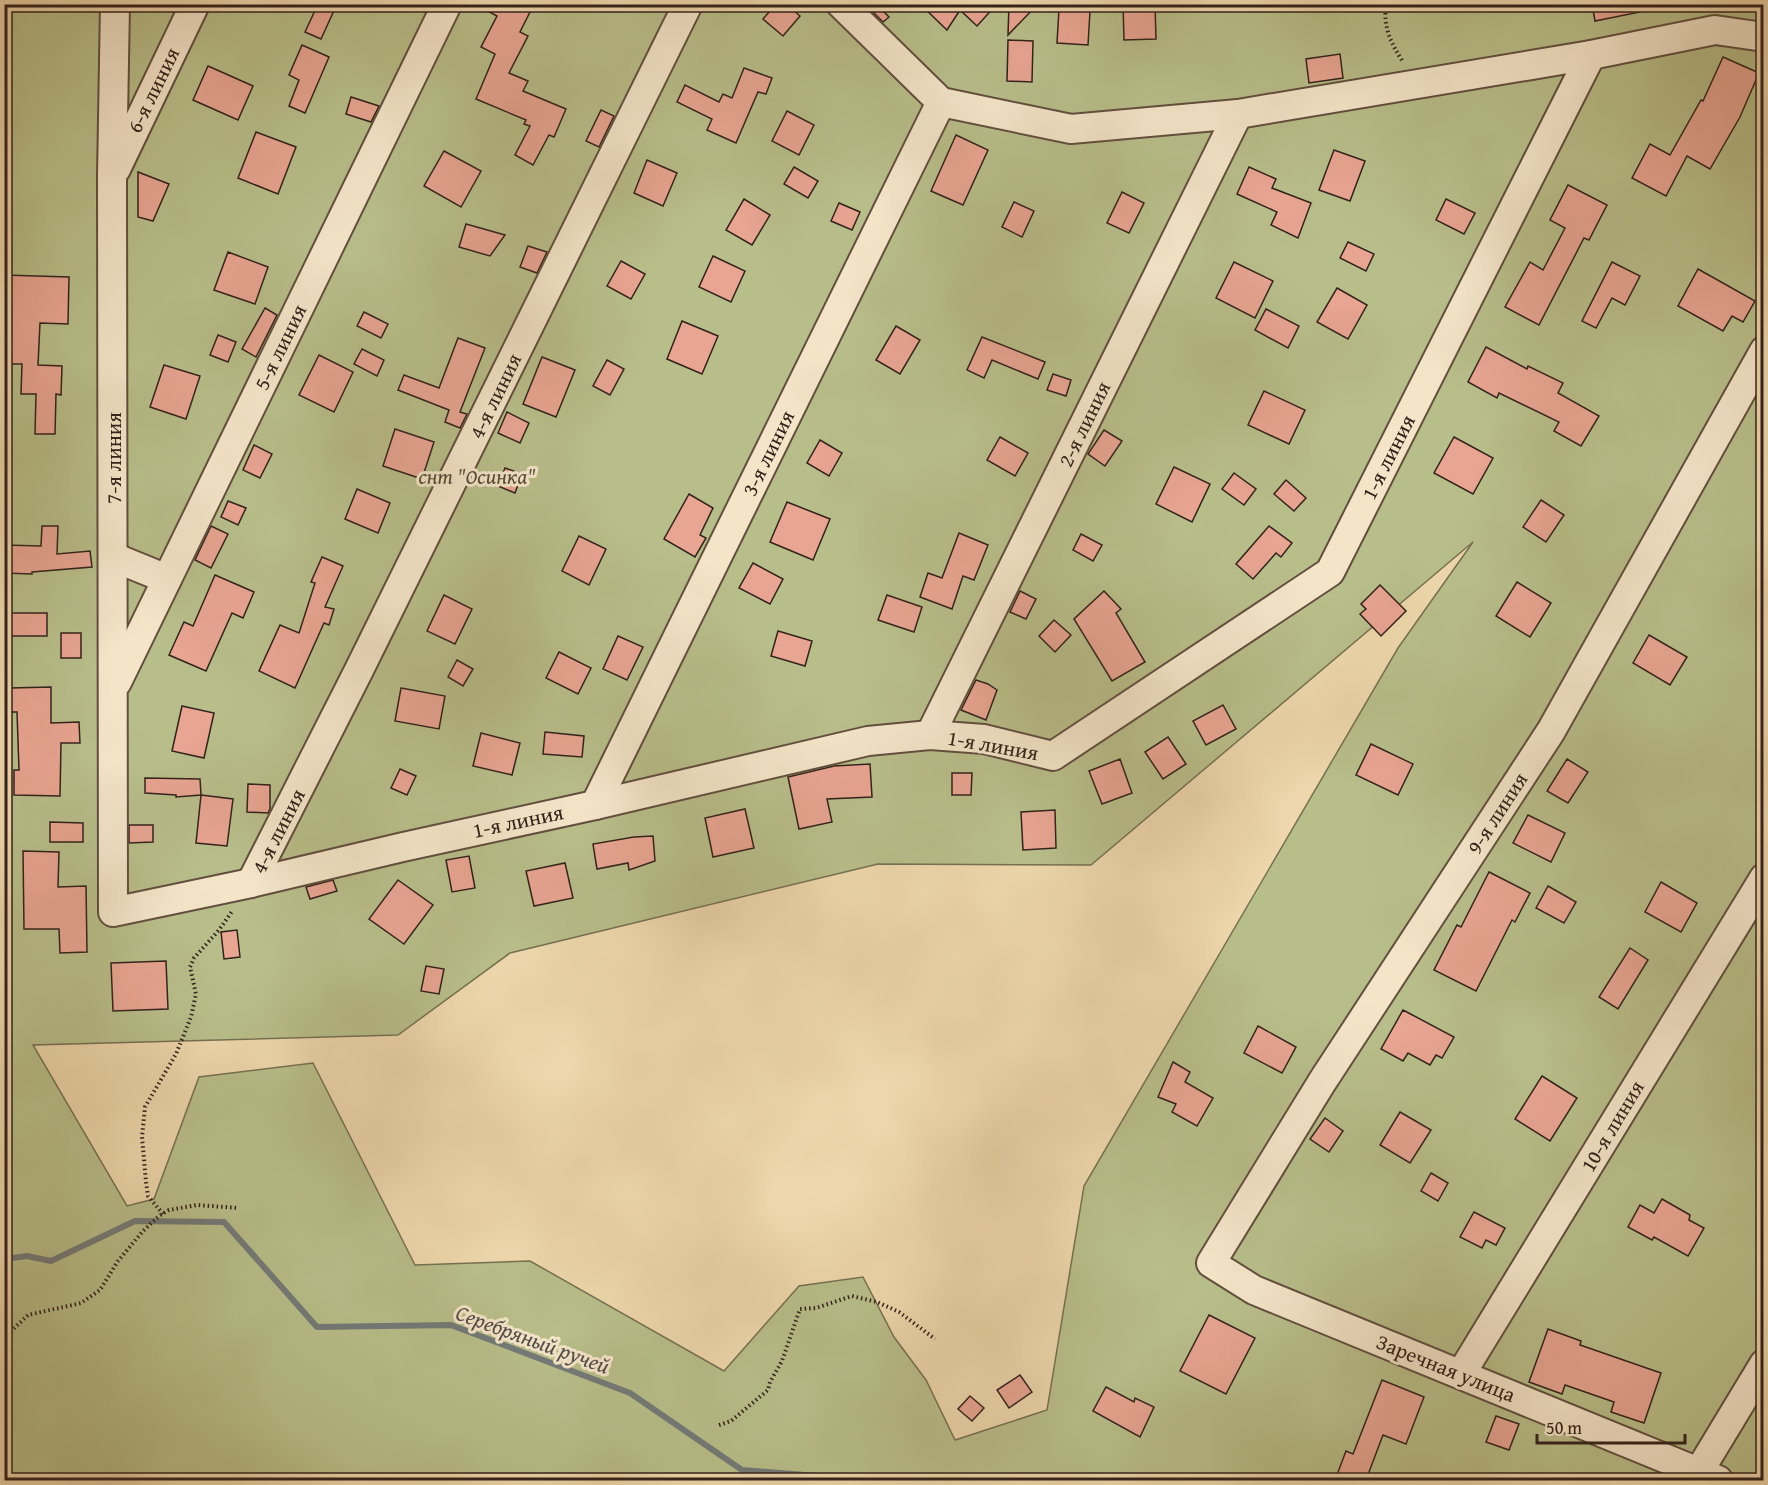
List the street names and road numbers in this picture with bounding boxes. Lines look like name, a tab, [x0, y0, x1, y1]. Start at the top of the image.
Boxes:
street label: 6-я линия	[119, 42, 187, 138]
street label: 5-я линия	[246, 299, 314, 395]
street label: 4-я линия	[461, 348, 529, 444]
street label: 2-я линия	[1050, 376, 1118, 472]
street label: 3-я линия	[734, 405, 802, 501]
street label: 1-я линия	[1353, 409, 1423, 505]
street label: 7-я линия	[98, 412, 129, 504]
street label: 1-я линия	[945, 722, 1041, 768]
street label: 9-я линия	[1459, 766, 1535, 860]
street label: 4-я линия	[243, 783, 313, 879]
street label: 1-я линия	[470, 796, 567, 846]
street label: 10-я линия	[1572, 1074, 1652, 1178]
street label: Заречная улица	[1372, 1326, 1520, 1410]

